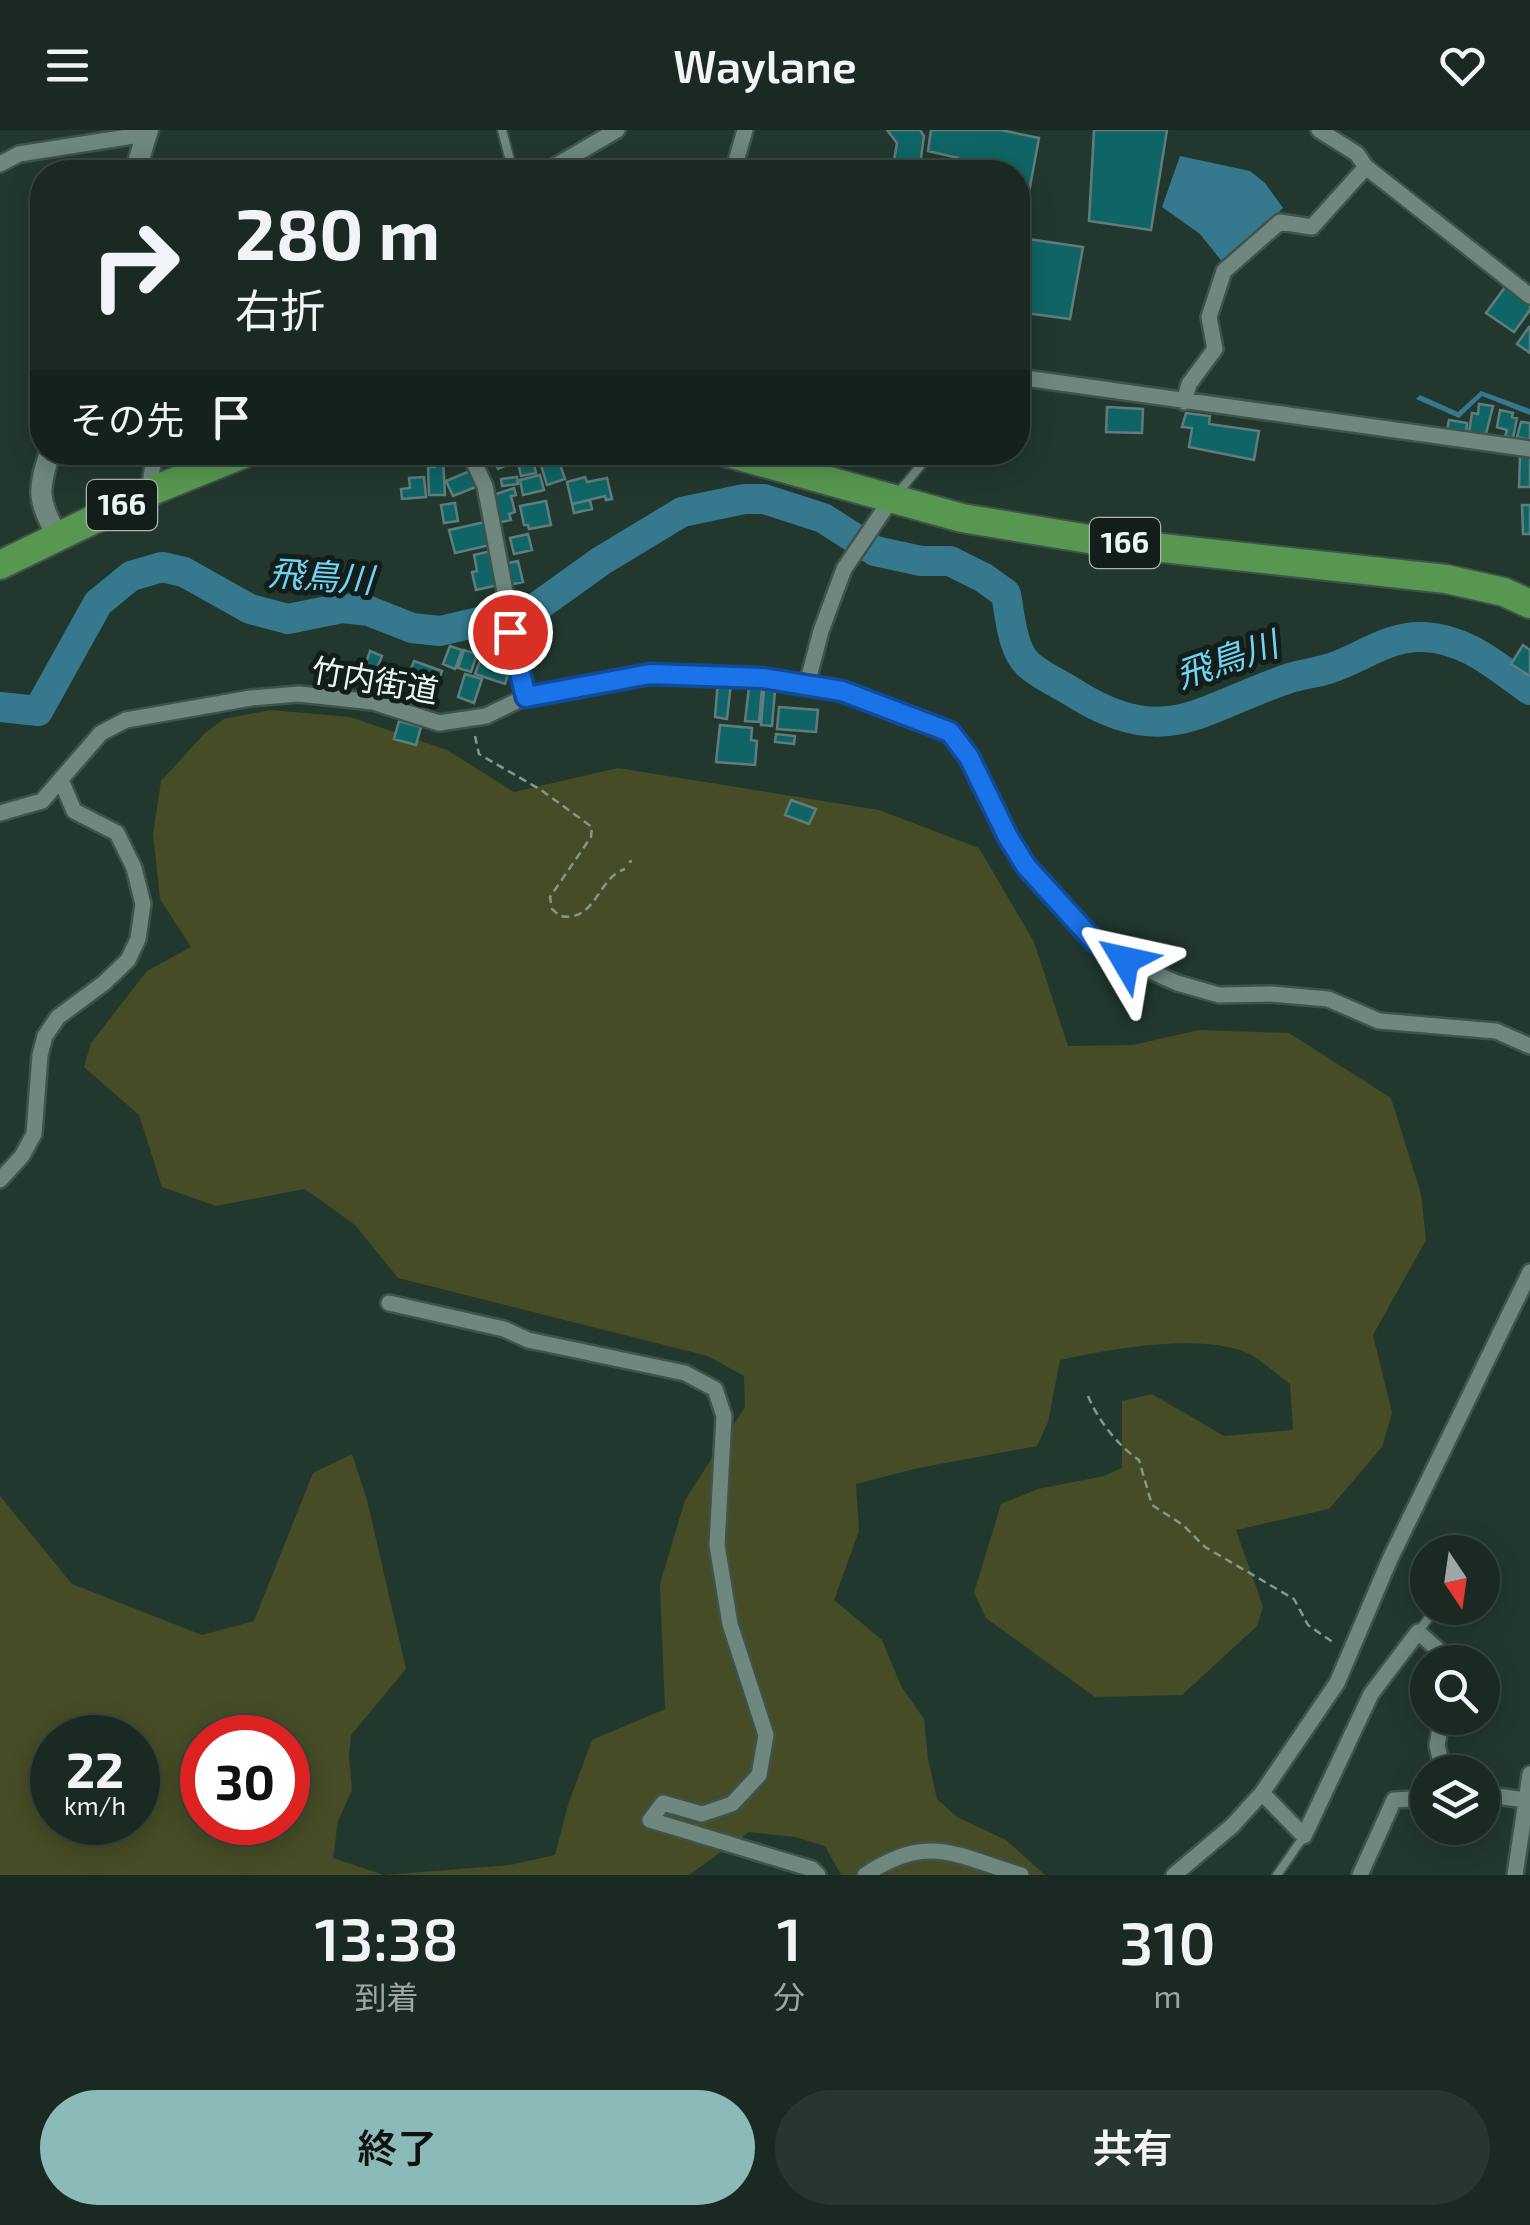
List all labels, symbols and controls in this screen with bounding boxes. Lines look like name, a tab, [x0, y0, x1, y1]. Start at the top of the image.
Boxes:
icon: menu	[40, 38, 95, 93]
text: Waylane	[673, 38, 857, 92]
icon: heart	[1435, 38, 1490, 93]
text: 280 m	[235, 190, 440, 274]
icon: right	[70, 200, 200, 330]
text: 右折	[235, 282, 325, 336]
icon: arrive	[204, 390, 259, 445]
text: その先	[70, 396, 184, 442]
road number: 166	[87, 480, 157, 530]
road number: 166	[1090, 518, 1160, 568]
water label: 飛鳥川	[267, 550, 379, 600]
pin	[468, 590, 553, 675]
icon: arrive	[483, 605, 538, 660]
water label: 飛鳥川	[1170, 620, 1287, 695]
street label: 竹内街道	[309, 649, 442, 709]
position arrow	[1073, 908, 1177, 1012]
north arrow	[1410, 1535, 1500, 1625]
map controls	[1410, 1535, 1500, 1845]
button: search	[1410, 1645, 1500, 1735]
speed limit sign: 30	[180, 1715, 310, 1845]
text: 22	[66, 1738, 124, 1798]
button: layers	[1410, 1755, 1500, 1845]
text: km/h	[64, 1790, 126, 1820]
text: 13:38	[314, 1901, 459, 1973]
text: 1	[777, 1901, 802, 1973]
text: 310	[1120, 1905, 1216, 1977]
text: m	[1154, 1976, 1182, 2014]
text: 到着	[355, 1977, 419, 2015]
text: 分	[773, 1977, 805, 2015]
button: 終了	[40, 2090, 755, 2205]
button: 共有	[775, 2090, 1490, 2205]

